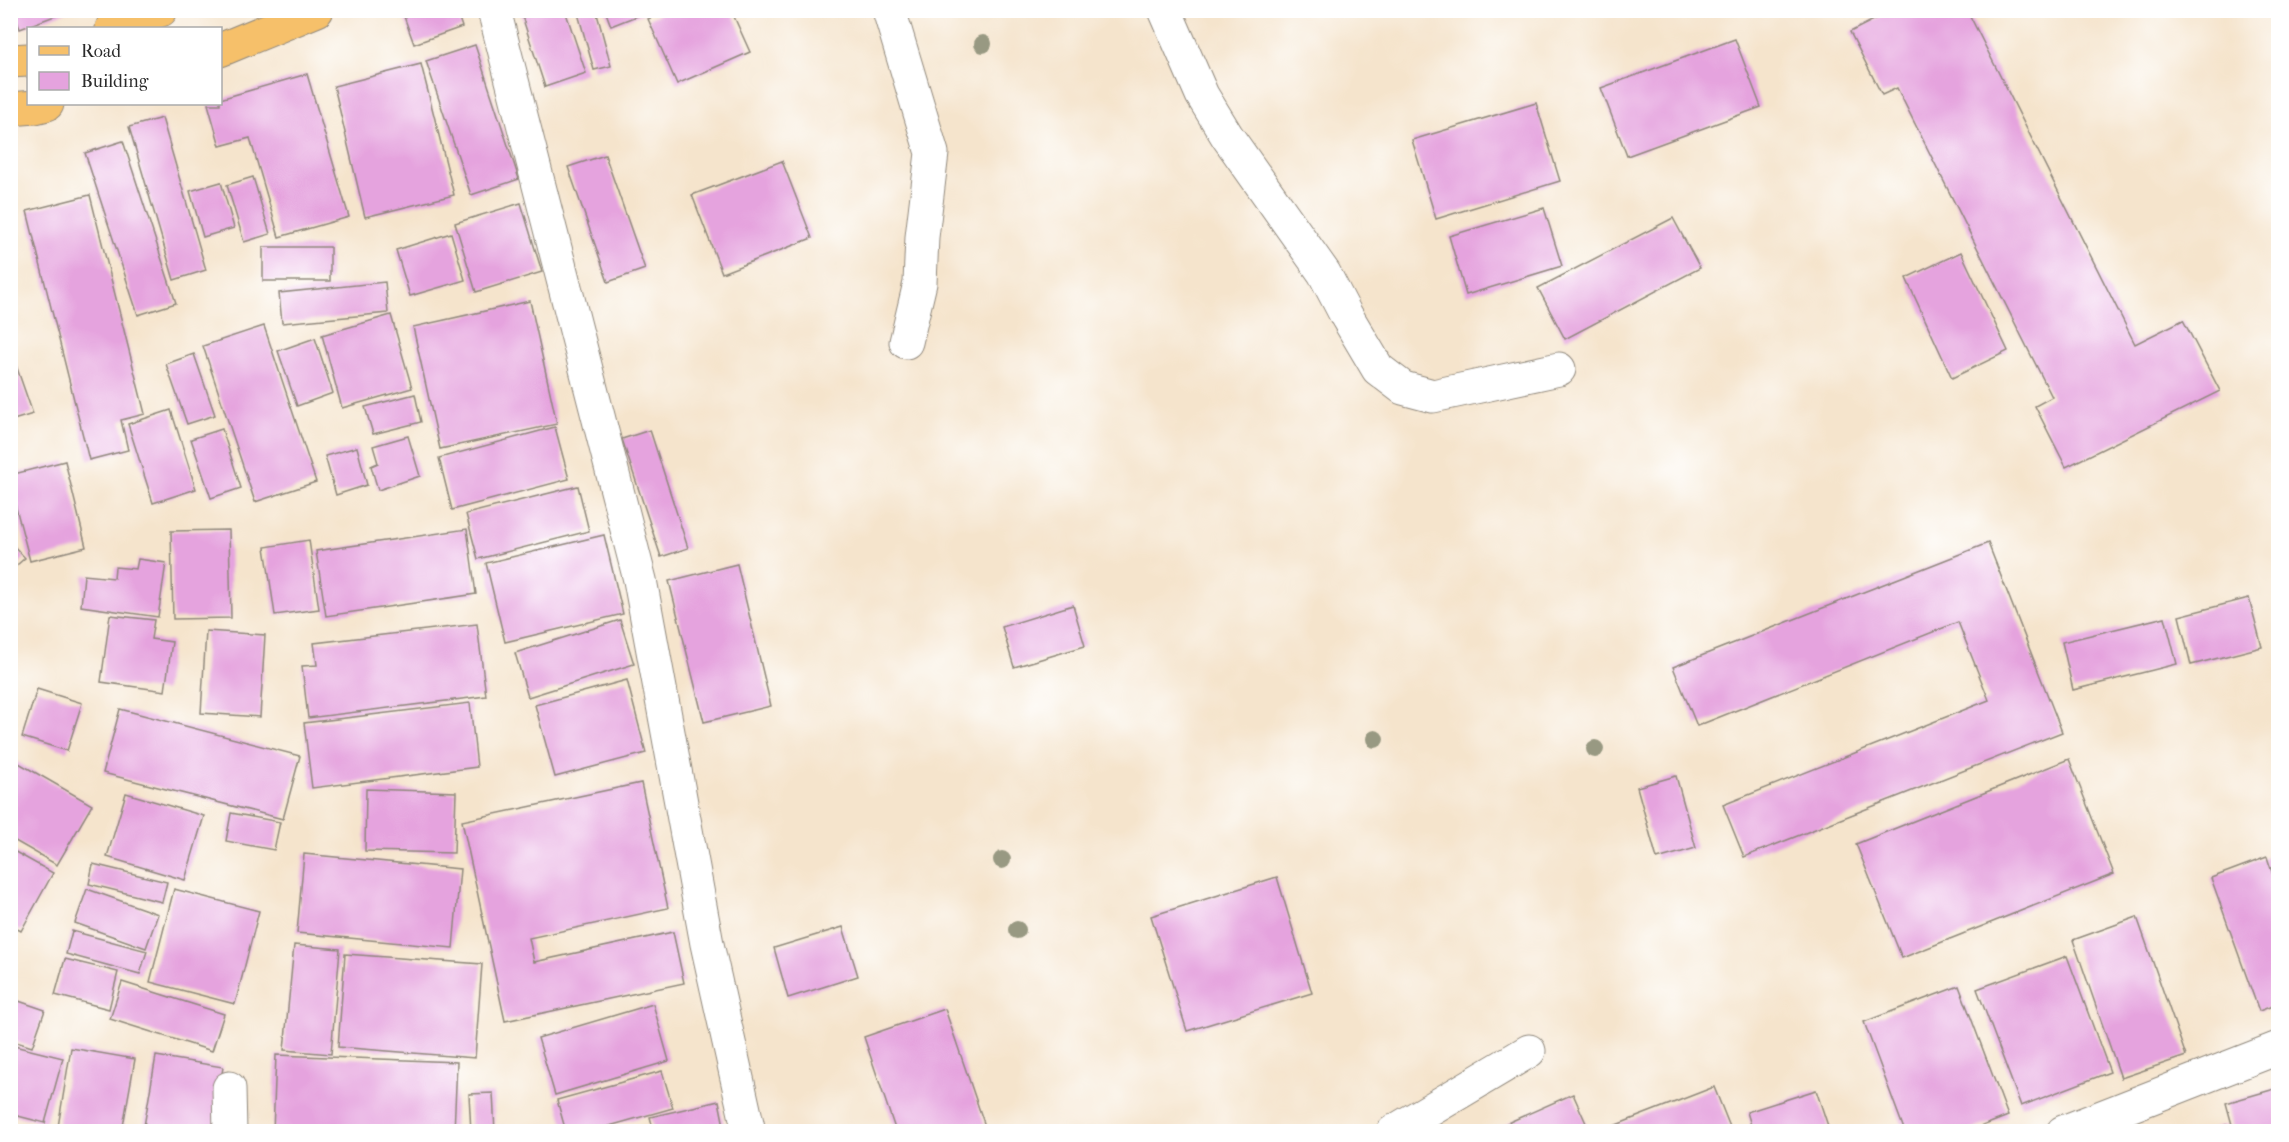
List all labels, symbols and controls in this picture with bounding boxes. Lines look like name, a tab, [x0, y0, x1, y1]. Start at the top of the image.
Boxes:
legend	[27, 27, 222, 105]
text: Road	[81, 41, 121, 62]
text: Building	[81, 71, 149, 92]

